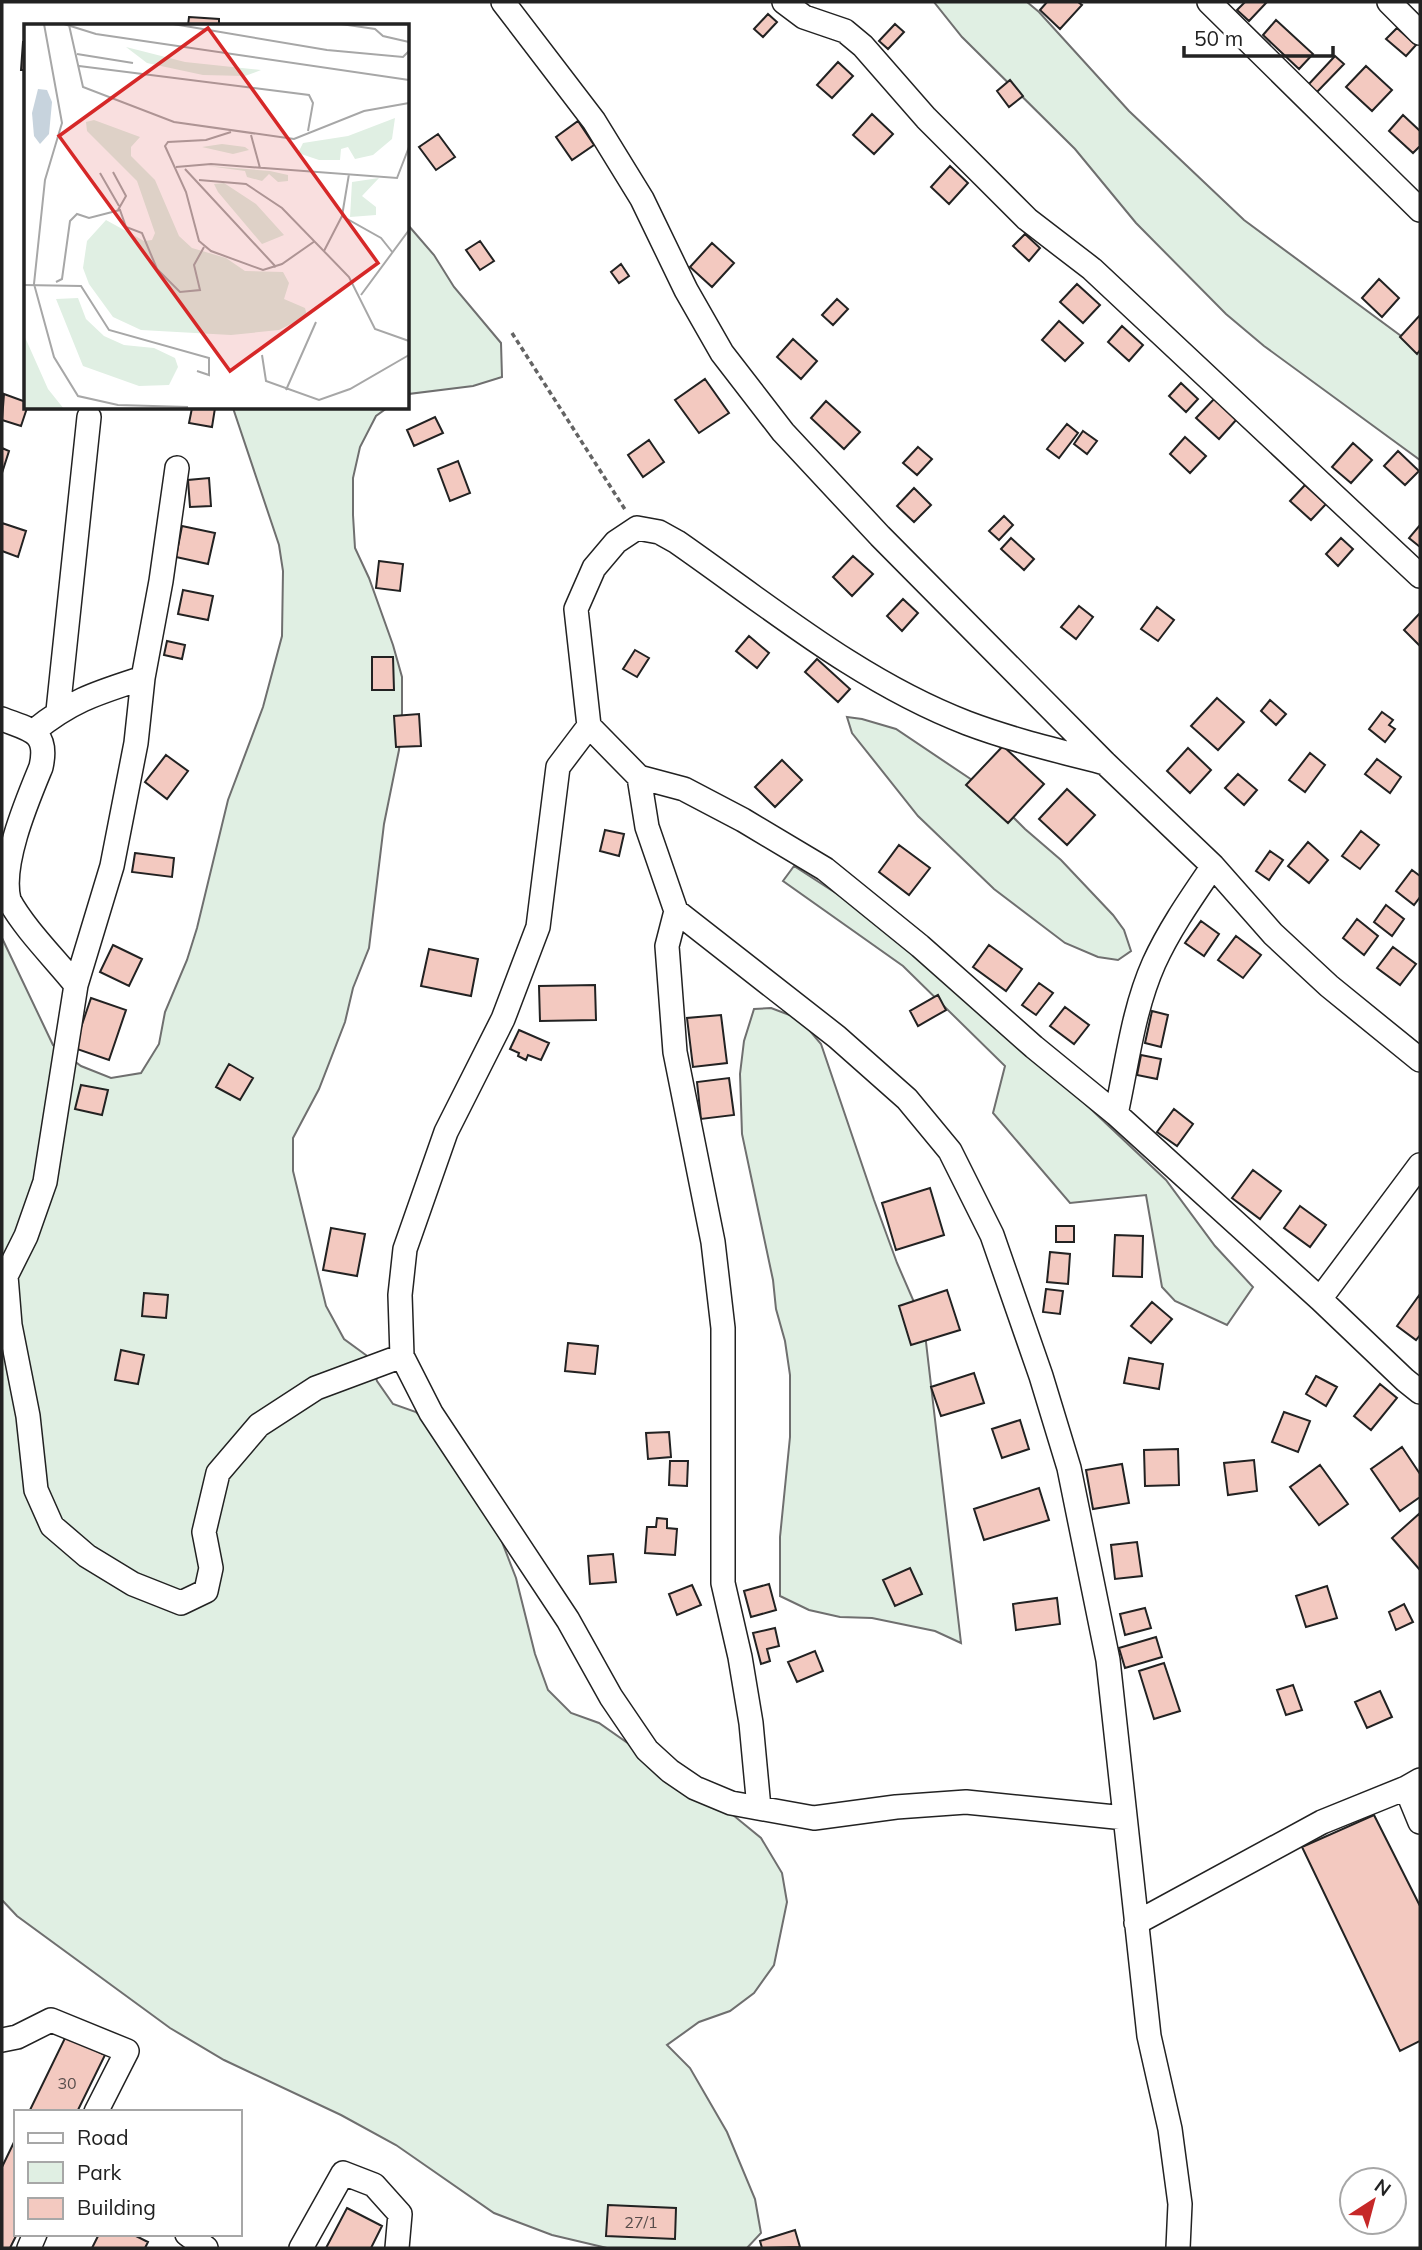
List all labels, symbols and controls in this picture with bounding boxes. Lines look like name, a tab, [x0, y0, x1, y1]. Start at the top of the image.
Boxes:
scale bar	[1184, 14, 1333, 58]
inset map	[24, 24, 410, 410]
text: 50 m	[1194, 25, 1243, 51]
house number: 30	[57, 2073, 77, 2093]
legend	[14, 2110, 242, 2236]
text: Road	[77, 2124, 128, 2150]
text: Park	[77, 2159, 121, 2185]
north arrow	[1338, 2166, 1408, 2236]
text: N	[1370, 2173, 1396, 2201]
text: Building	[77, 2194, 156, 2220]
house number: 27/1	[624, 2212, 658, 2232]

